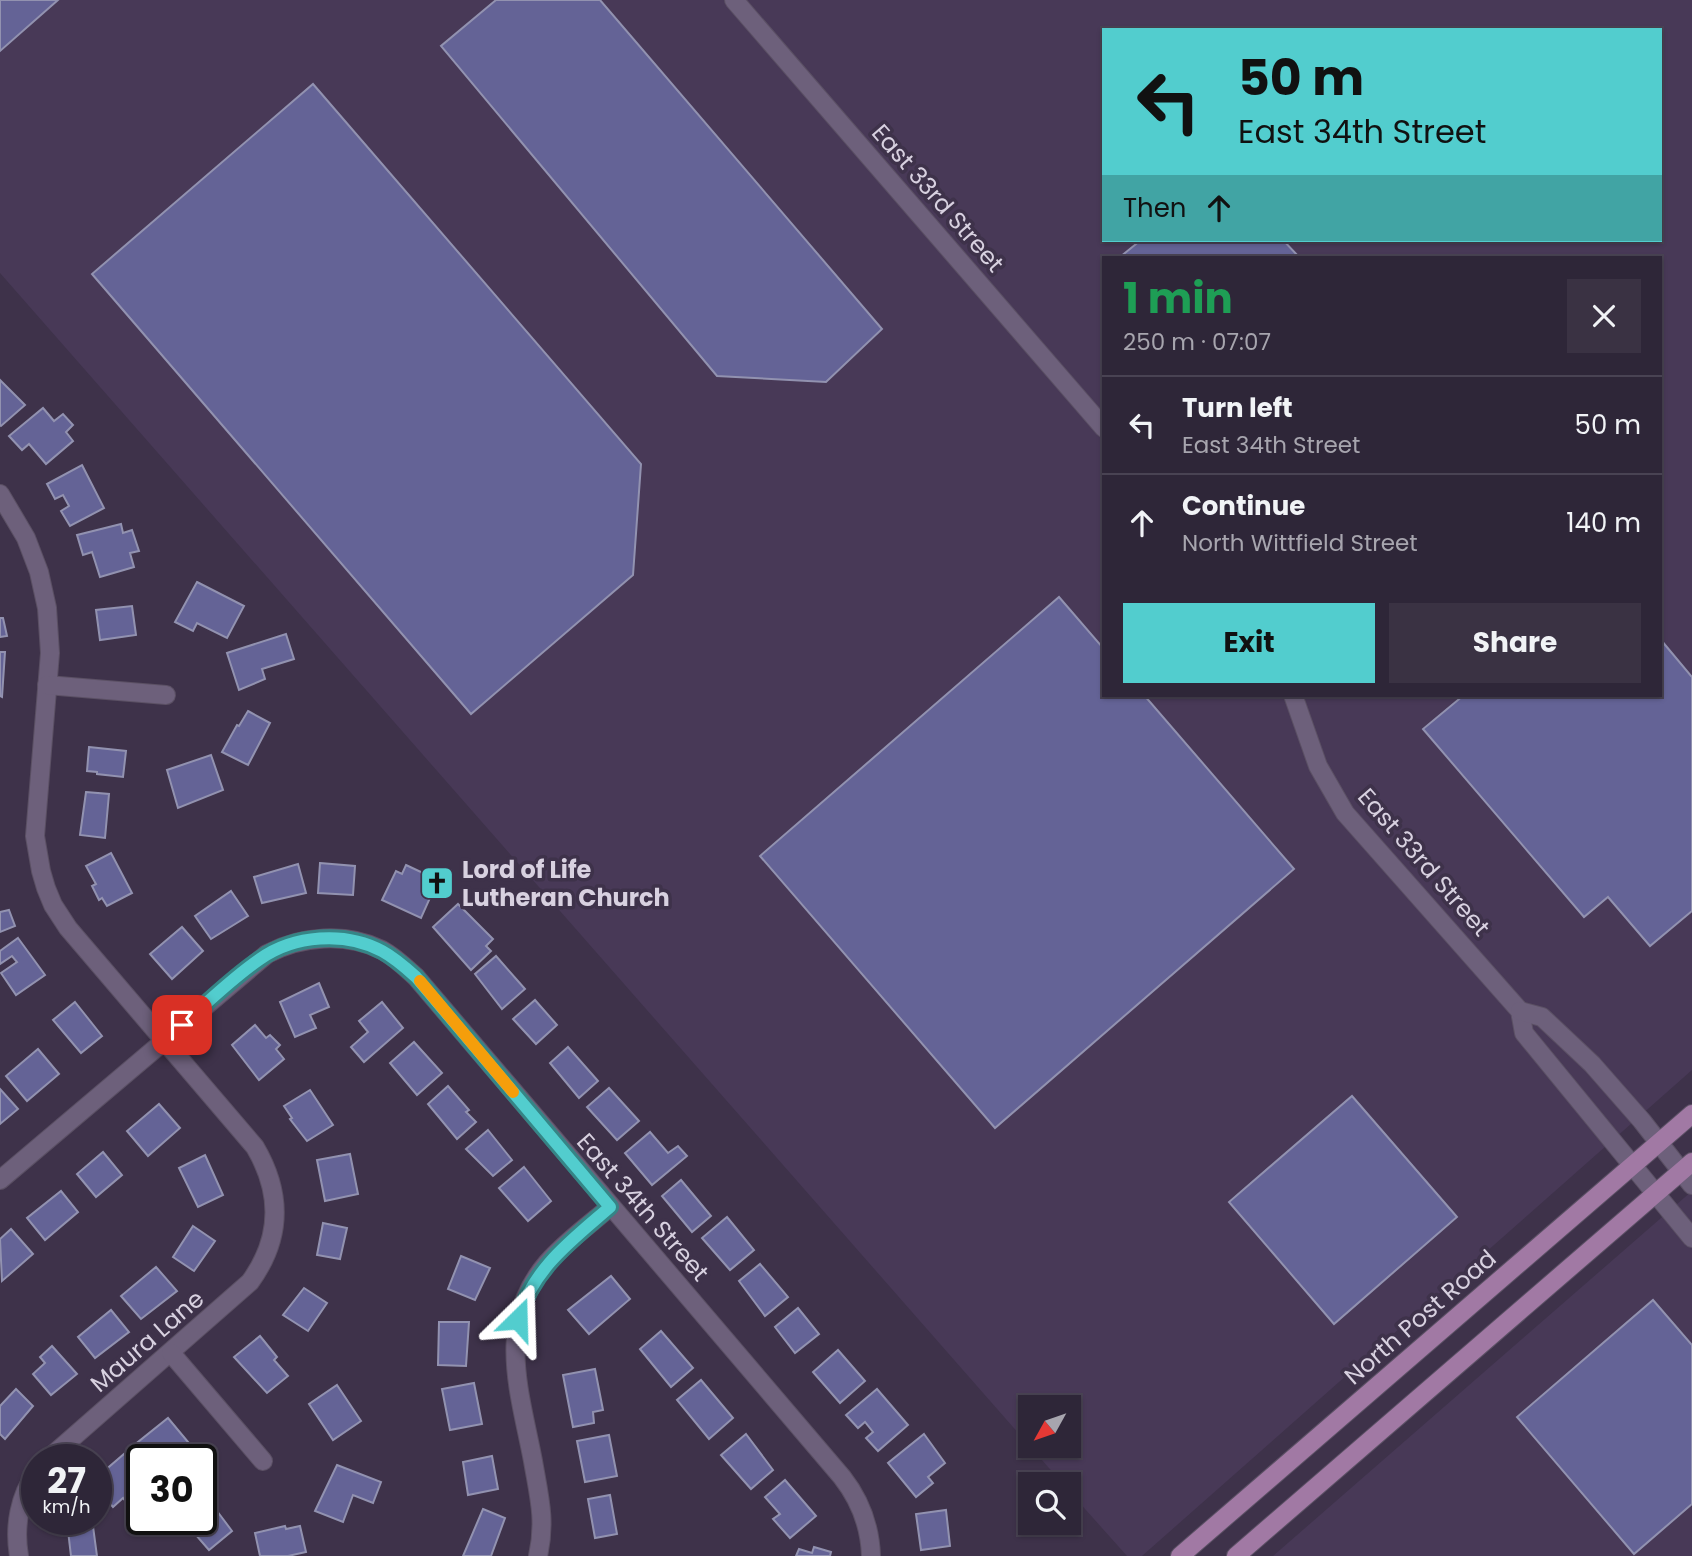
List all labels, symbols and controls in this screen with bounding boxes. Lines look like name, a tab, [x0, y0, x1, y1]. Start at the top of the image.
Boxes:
text: 50 m	[1238, 44, 1364, 112]
icon: left	[1123, 56, 1214, 147]
text: East 34th Street	[1238, 109, 1486, 154]
street label: East 33rd Street	[864, 117, 1012, 279]
icon: ahead	[1200, 189, 1238, 227]
text: Then	[1123, 190, 1186, 226]
text: 1 min	[1123, 269, 1233, 328]
button: close	[1567, 279, 1641, 353]
text: 250 m · 07:07	[1123, 326, 1271, 358]
text: Turn left	[1182, 390, 1293, 426]
icon: left	[1123, 406, 1161, 444]
text: 50 m	[1575, 407, 1641, 443]
text: East 34th Street	[1182, 429, 1360, 461]
text: Continue	[1182, 488, 1305, 524]
icon: ahead	[1123, 504, 1161, 542]
text: 140 m	[1566, 505, 1641, 541]
text: North Wittfield Street	[1182, 527, 1418, 559]
button: Exit	[1123, 603, 1375, 683]
button: Share	[1389, 603, 1641, 683]
street label: East 33rd Street	[1350, 781, 1498, 943]
place label: Lord of Life Lutheran Church	[462, 853, 670, 914]
church icon: Lord of Life Lutheran Church	[418, 864, 456, 902]
pin	[152, 995, 212, 1055]
icon: arrive	[163, 1006, 201, 1044]
street label: East 34th Street	[569, 1126, 717, 1288]
street label: North Post Road	[1337, 1242, 1503, 1392]
street label: Maura Lane	[83, 1282, 211, 1400]
position arrow	[481, 1282, 555, 1356]
north arrow	[1018, 1395, 1082, 1458]
map controls	[1018, 1395, 1081, 1535]
speed limit sign: 30	[126, 1444, 217, 1535]
text: 27	[47, 1456, 86, 1505]
button: search	[1018, 1472, 1081, 1535]
text: km/h	[43, 1494, 90, 1519]

